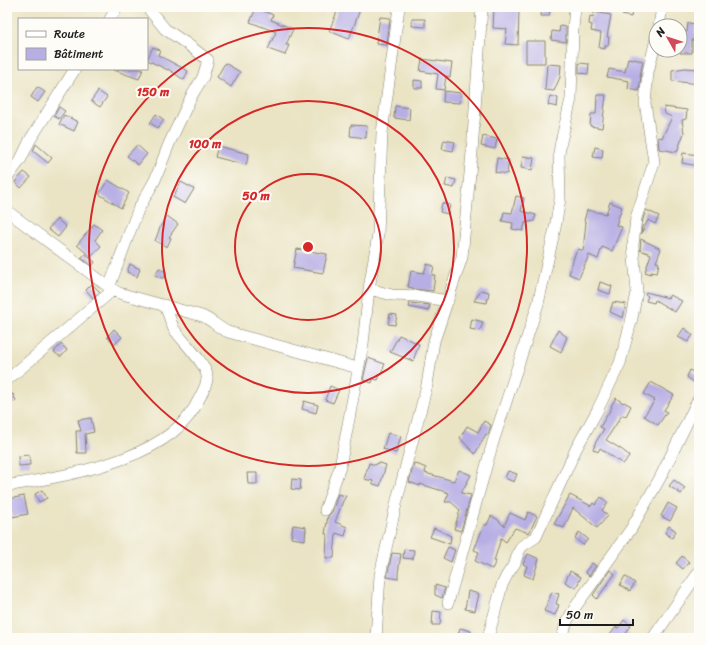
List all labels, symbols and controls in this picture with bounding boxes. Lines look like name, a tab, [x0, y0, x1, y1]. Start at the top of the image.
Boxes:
legend	[18, 18, 148, 70]
north arrow	[648, 18, 688, 58]
text: Route	[54, 23, 85, 45]
text: N	[650, 23, 671, 42]
text: Bâtiment	[54, 43, 103, 65]
text: 150 m	[137, 81, 170, 103]
text: 100 m	[189, 133, 222, 155]
text: 50 m	[242, 185, 270, 207]
centre of rings	[301, 240, 315, 254]
scale bar	[560, 601, 633, 627]
text: 50 m	[566, 604, 593, 626]

